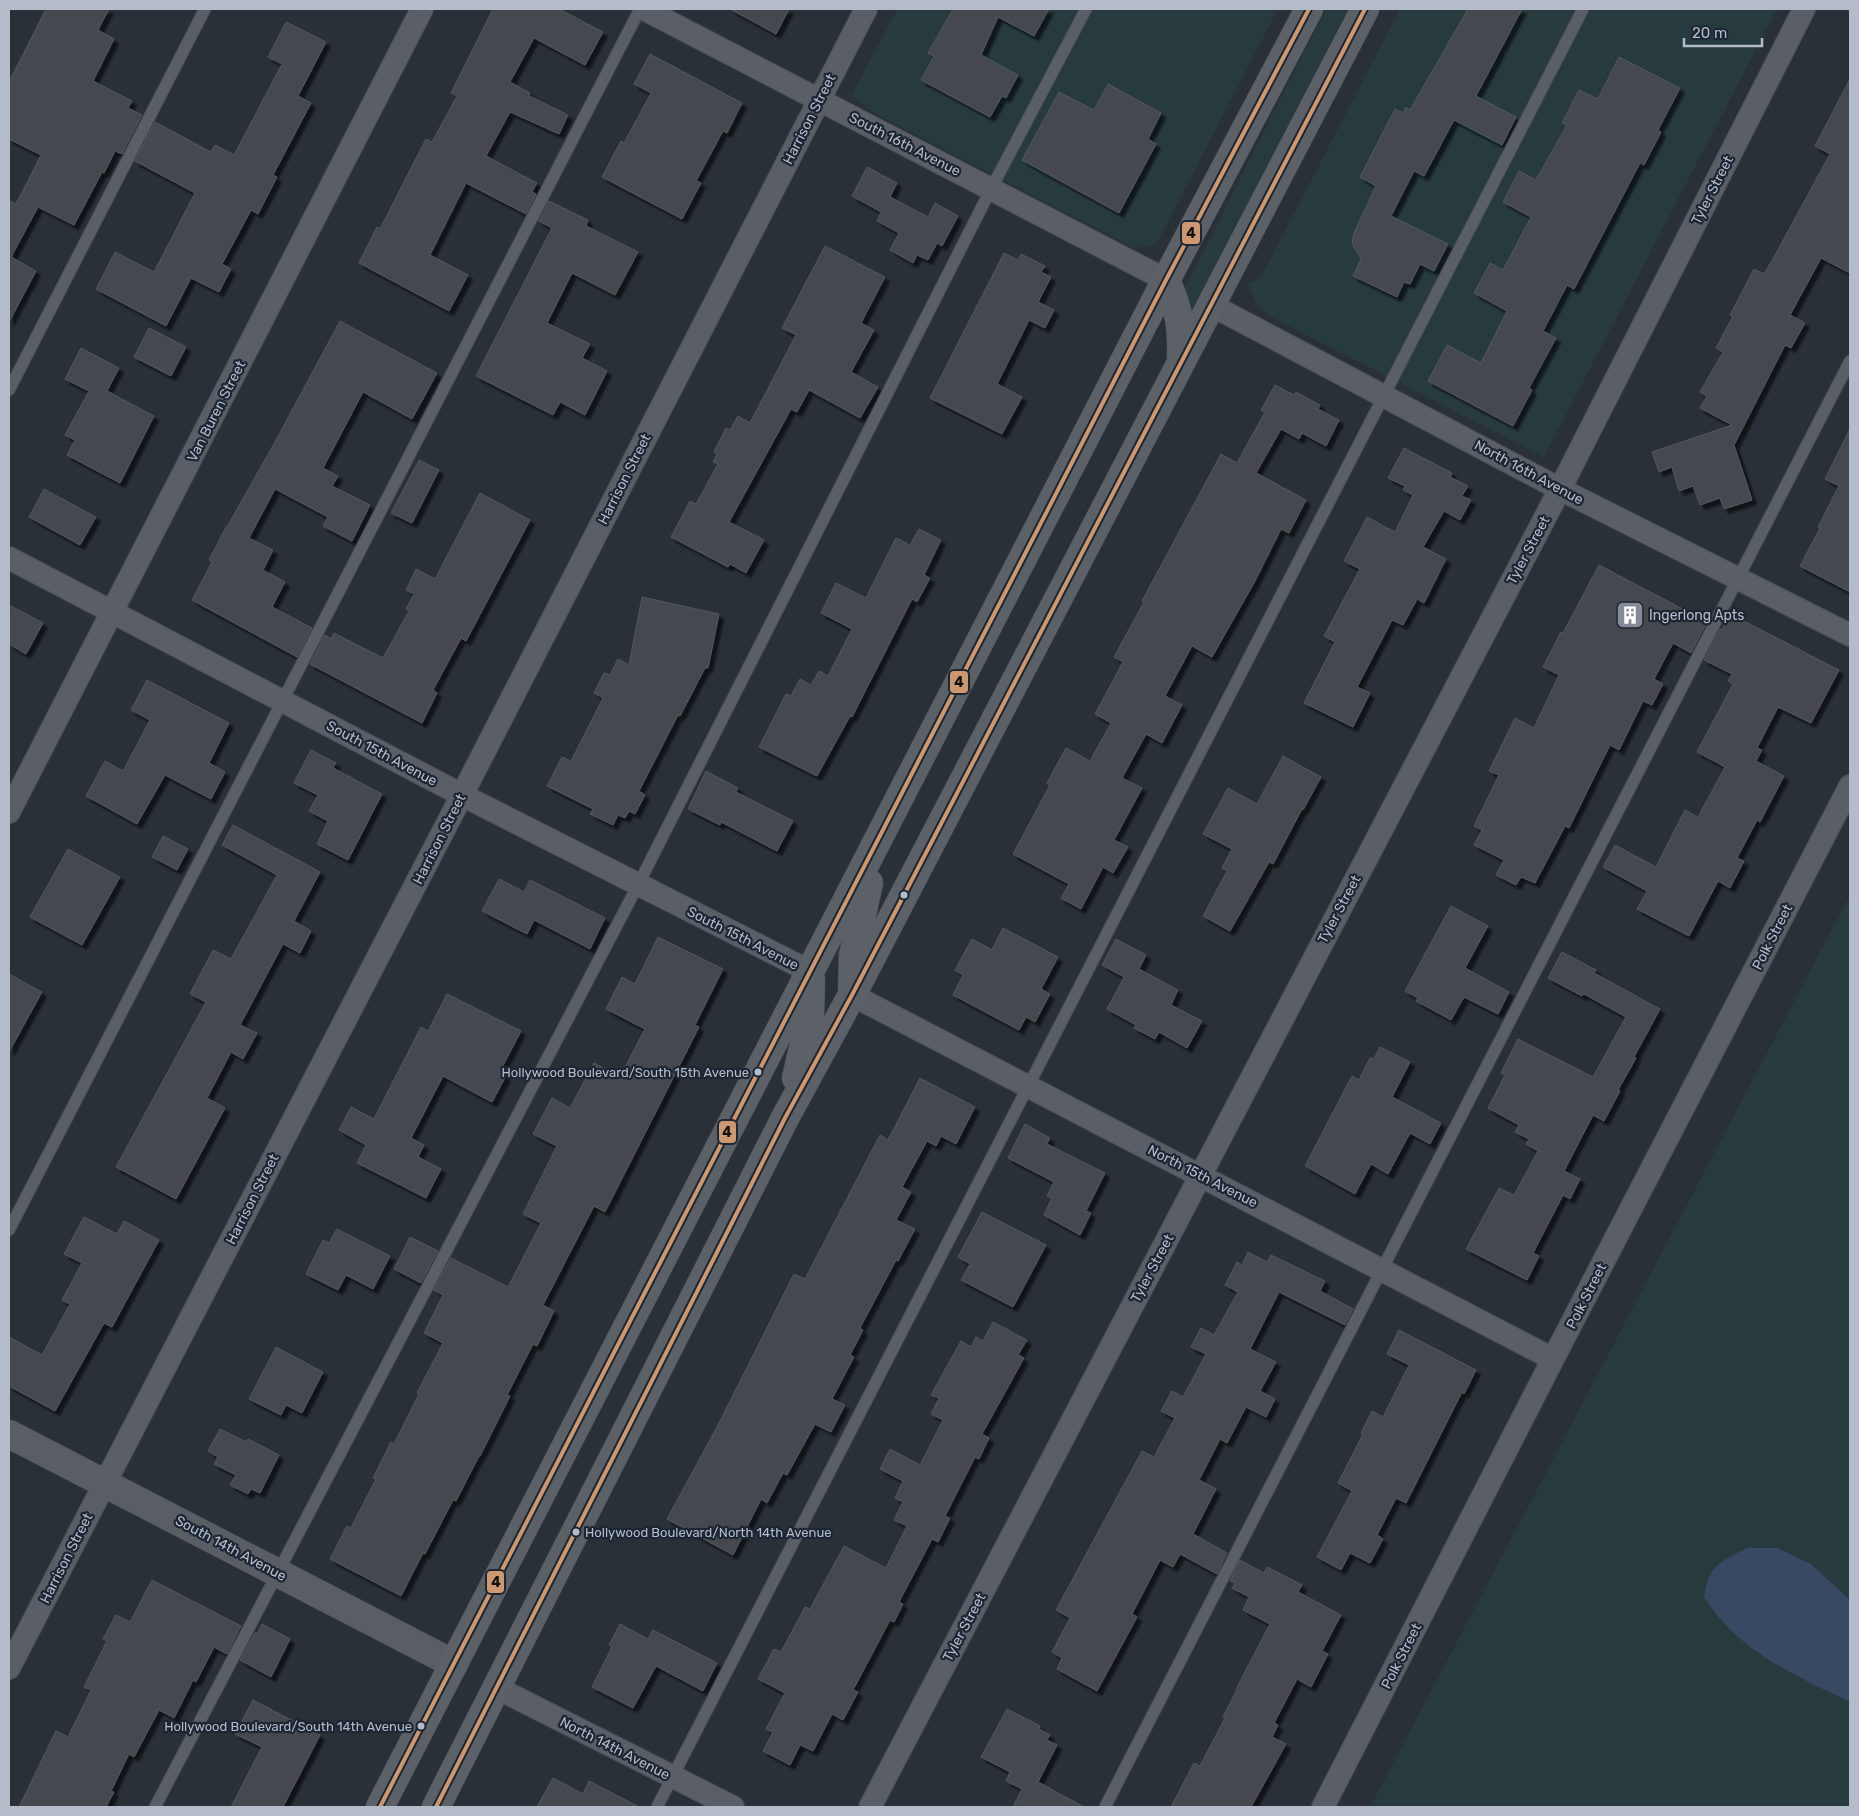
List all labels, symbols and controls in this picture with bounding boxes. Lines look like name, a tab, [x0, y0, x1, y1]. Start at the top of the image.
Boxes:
scale bar	[1684, 15, 1762, 47]
text: 20 m	[1692, 24, 1727, 42]
street label: Harrison Street	[779, 71, 840, 167]
street label: South 16th Avenue	[846, 109, 964, 180]
street label: Tyler Street	[1688, 153, 1737, 227]
line badge: 4	[1181, 221, 1201, 245]
text: 4	[1186, 225, 1196, 242]
street label: Van Buren Street	[184, 357, 250, 465]
street label: Harrison Street	[594, 431, 655, 527]
street label: North 16th Avenue	[1471, 437, 1586, 508]
street label: Tyler Street	[1503, 513, 1554, 587]
building icon: Ingerlong Apts	[1615, 600, 1645, 630]
place label: Ingerlong Apts	[1649, 607, 1744, 624]
line badge: 4	[949, 670, 969, 694]
text: 4	[954, 674, 964, 691]
street label: South 15th Avenue	[323, 717, 440, 790]
street label: Harrison Street	[409, 791, 470, 887]
street label: Tyler Street	[1314, 872, 1365, 946]
unlabelled marker	[899, 890, 909, 900]
street label: Polk Street	[1749, 901, 1796, 973]
street label: South 15th Avenue	[684, 903, 802, 974]
place label: Hollywood Boulevard/South 15th Avenue	[502, 1065, 749, 1080]
marker: Hollywood Boulevard/South 15th Avenue	[753, 1067, 763, 1077]
line badge: 4	[718, 1120, 737, 1144]
text: 4	[722, 1124, 732, 1141]
street label: North 15th Avenue	[1145, 1141, 1261, 1212]
street label: Harrison Street	[222, 1151, 283, 1247]
street label: Tyler Street	[1127, 1231, 1178, 1305]
street label: Polk Street	[1563, 1260, 1610, 1332]
street label: Harrison Street	[36, 1510, 97, 1606]
street label: South 14th Avenue	[172, 1512, 289, 1585]
place label: Hollywood Boulevard/North 14th Avenue	[585, 1525, 832, 1540]
marker: Hollywood Boulevard/North 14th Avenue	[571, 1527, 581, 1537]
line badge: 4	[486, 1570, 505, 1594]
text: 4	[491, 1574, 501, 1591]
street label: Tyler Street	[939, 1590, 990, 1664]
street label: Polk Street	[1378, 1620, 1425, 1692]
street label: North 14th Avenue	[557, 1713, 673, 1784]
place label: Hollywood Boulevard/South 14th Avenue	[164, 1719, 412, 1734]
marker: Hollywood Boulevard/South 14th Avenue	[416, 1721, 426, 1731]

